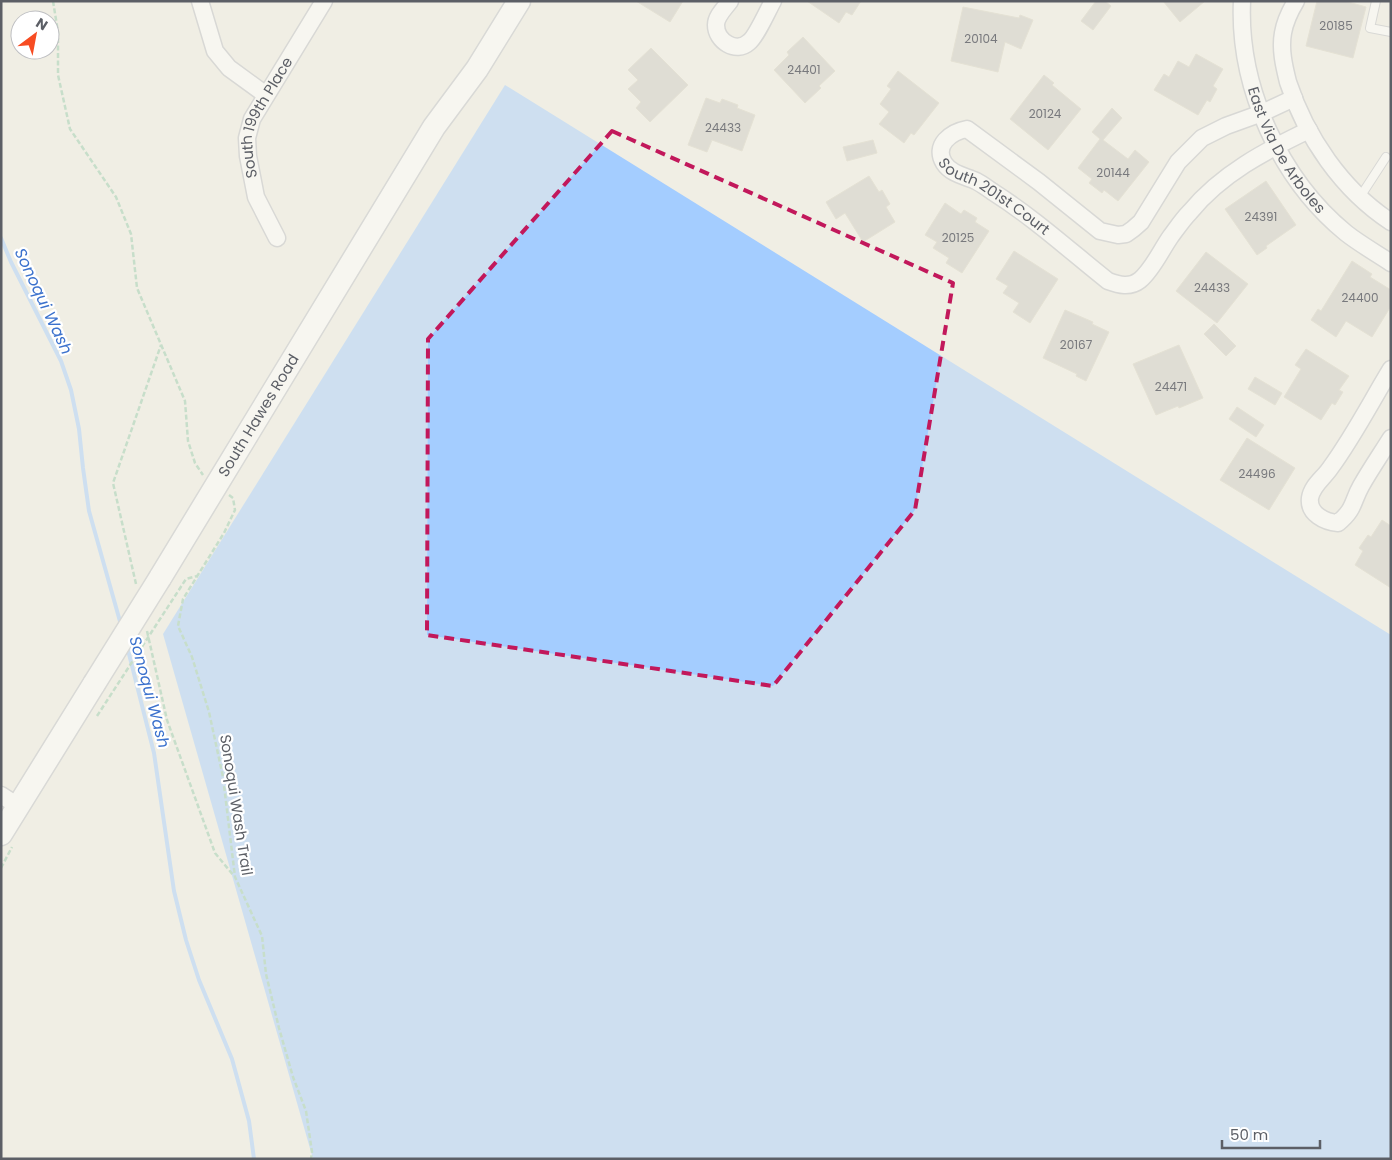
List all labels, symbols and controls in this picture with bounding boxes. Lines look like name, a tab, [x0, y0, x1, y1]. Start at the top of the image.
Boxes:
north arrow	[10, 10, 60, 60]
text: N	[32, 13, 52, 35]
house number: 20185	[1319, 17, 1353, 34]
house number: 20104	[964, 30, 998, 47]
street label: South 199th Place	[236, 53, 297, 180]
house number: 24401	[787, 61, 821, 78]
street label: East Via De Arboles	[1243, 84, 1331, 218]
house number: 20124	[1029, 105, 1062, 122]
house number: 24433	[705, 119, 741, 136]
street label: South 201st Court	[933, 154, 1054, 240]
house number: 20144	[1096, 164, 1130, 181]
house number: 24391	[1245, 208, 1277, 225]
house number: 20125	[942, 229, 974, 246]
water label: Sonoqui Wash	[9, 244, 78, 358]
house number: 24433	[1194, 279, 1230, 296]
house number: 24400	[1341, 289, 1379, 306]
house number: 20167	[1060, 336, 1093, 353]
street label: South Hawes Road	[213, 350, 304, 481]
house number: 24471	[1155, 378, 1187, 395]
house number: 24496	[1238, 465, 1276, 482]
water label: Sonoqui Wash	[124, 634, 175, 751]
street label: Sonoqui Wash Trail	[215, 733, 258, 877]
scale bar	[1222, 1118, 1320, 1150]
text: 50 m	[1230, 1124, 1268, 1145]

